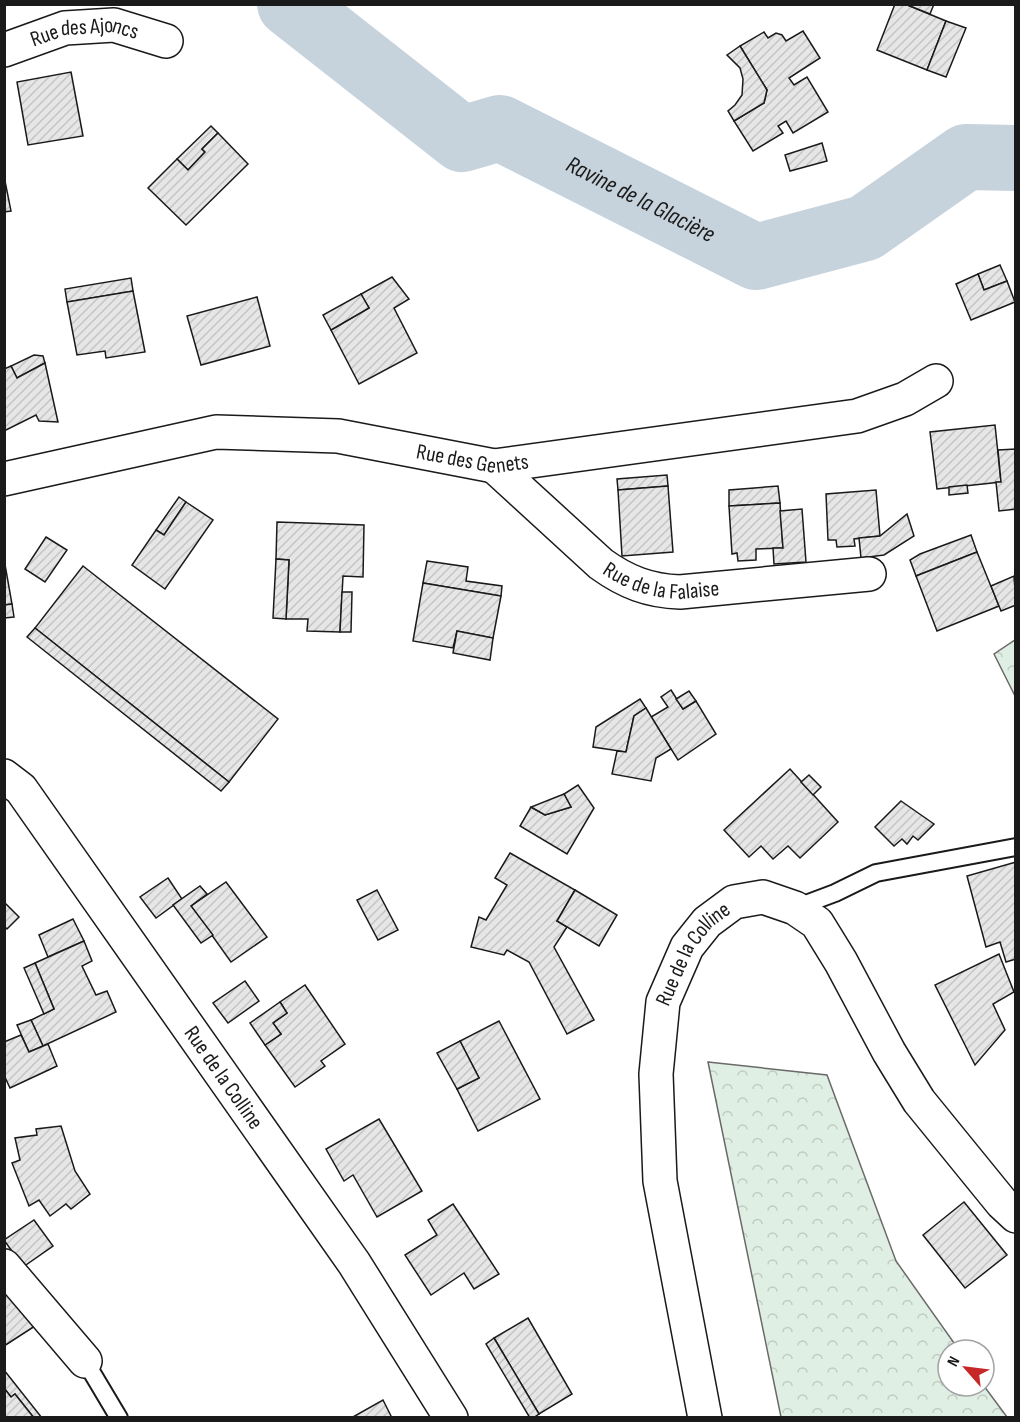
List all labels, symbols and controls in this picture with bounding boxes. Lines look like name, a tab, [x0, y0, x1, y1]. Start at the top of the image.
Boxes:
street label: Rue des Ajoncs	[27, 12, 142, 53]
water label: Ravine de la Glacière	[562, 149, 720, 249]
street label: Rue des Genets	[414, 438, 530, 480]
street label: Rue de la Falaise	[598, 556, 720, 606]
street label: Rue de la Colline	[650, 896, 735, 1010]
street label: Rue de la Colline	[178, 1021, 269, 1134]
north arrow	[936, 1338, 996, 1398]
text: N	[944, 1353, 964, 1370]

